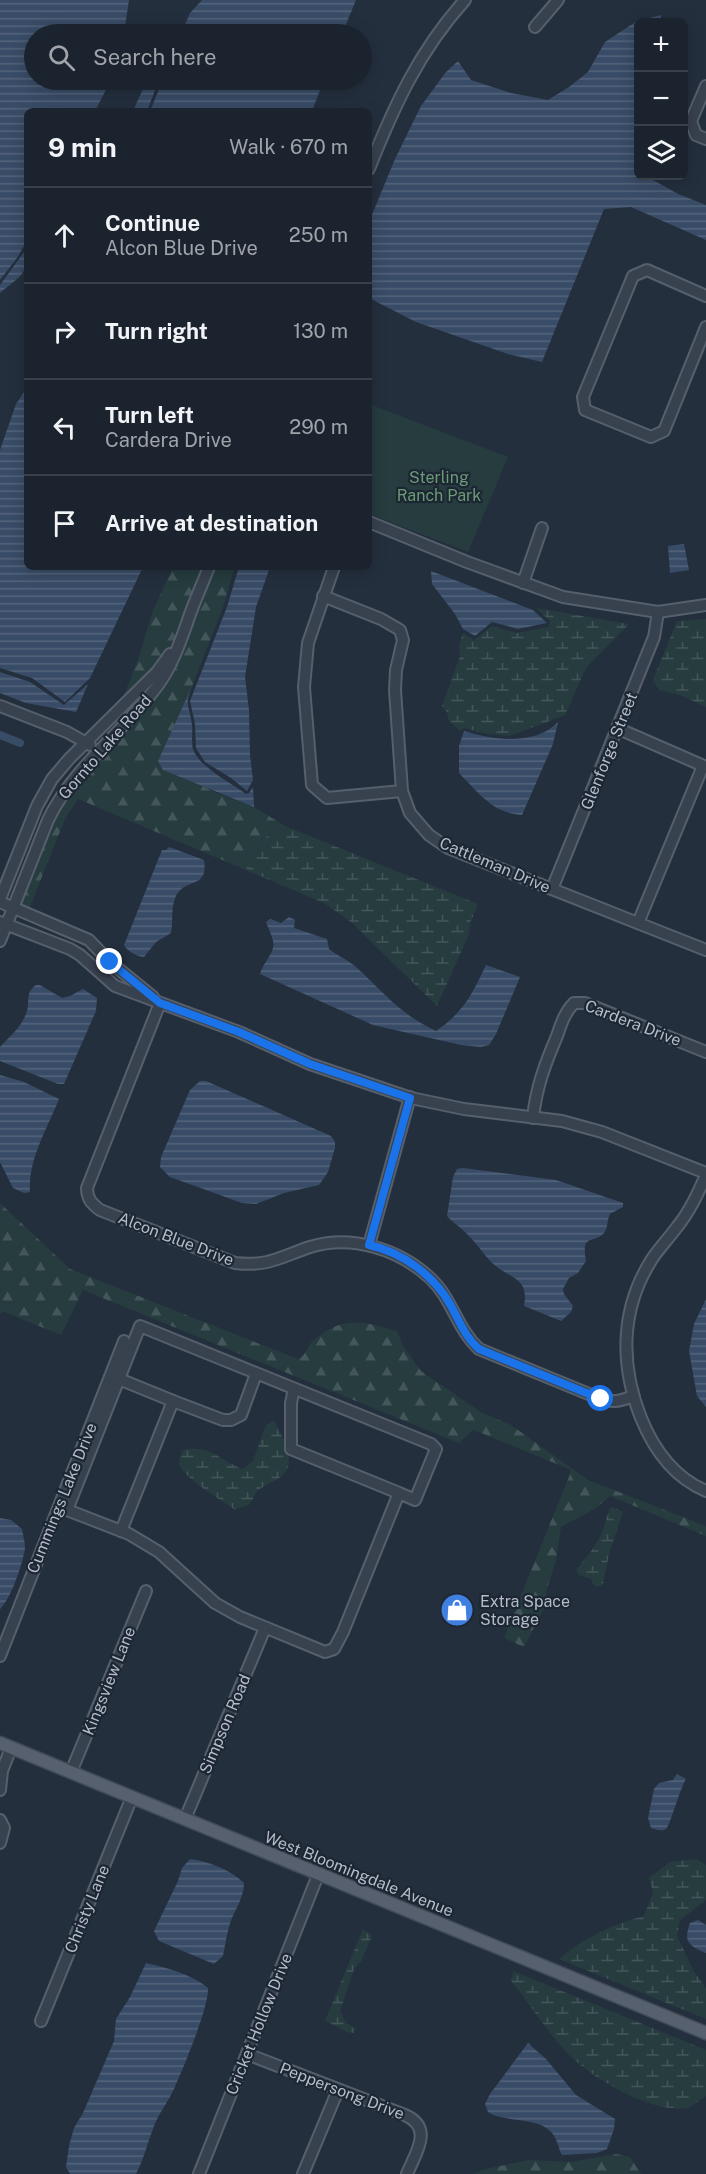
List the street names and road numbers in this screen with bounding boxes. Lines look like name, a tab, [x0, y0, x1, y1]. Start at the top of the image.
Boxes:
street label: Glenforge Street	[577, 690, 641, 812]
street label: Gornto Lake Road	[55, 691, 155, 803]
street label: Cattleman Drive	[437, 833, 553, 897]
street label: Cardera Drive	[582, 996, 684, 1050]
street label: Alcon Blue Drive	[115, 1208, 237, 1270]
street label: Cummings Lake Drive	[23, 1420, 101, 1576]
street label: Kingsview Lane	[79, 1624, 139, 1738]
street label: Simpson Road	[195, 1671, 255, 1777]
street label: West Bloomingdale Avenue	[262, 1827, 456, 1921]
street label: Christy Lane	[61, 1862, 113, 1956]
street label: Cricket Hollow Drive	[222, 1950, 296, 2098]
street label: Peppersong Drive	[277, 2058, 407, 2124]

